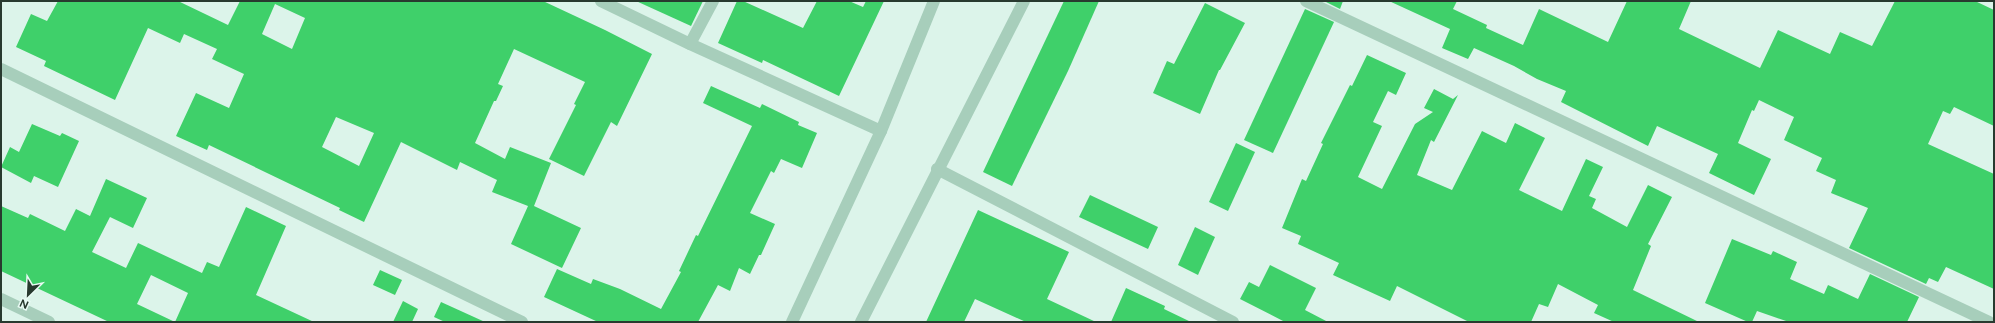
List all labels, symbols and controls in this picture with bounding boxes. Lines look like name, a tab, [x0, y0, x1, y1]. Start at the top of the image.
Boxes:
north arrow	[8, 275, 48, 315]
text: N	[18, 296, 31, 311]

